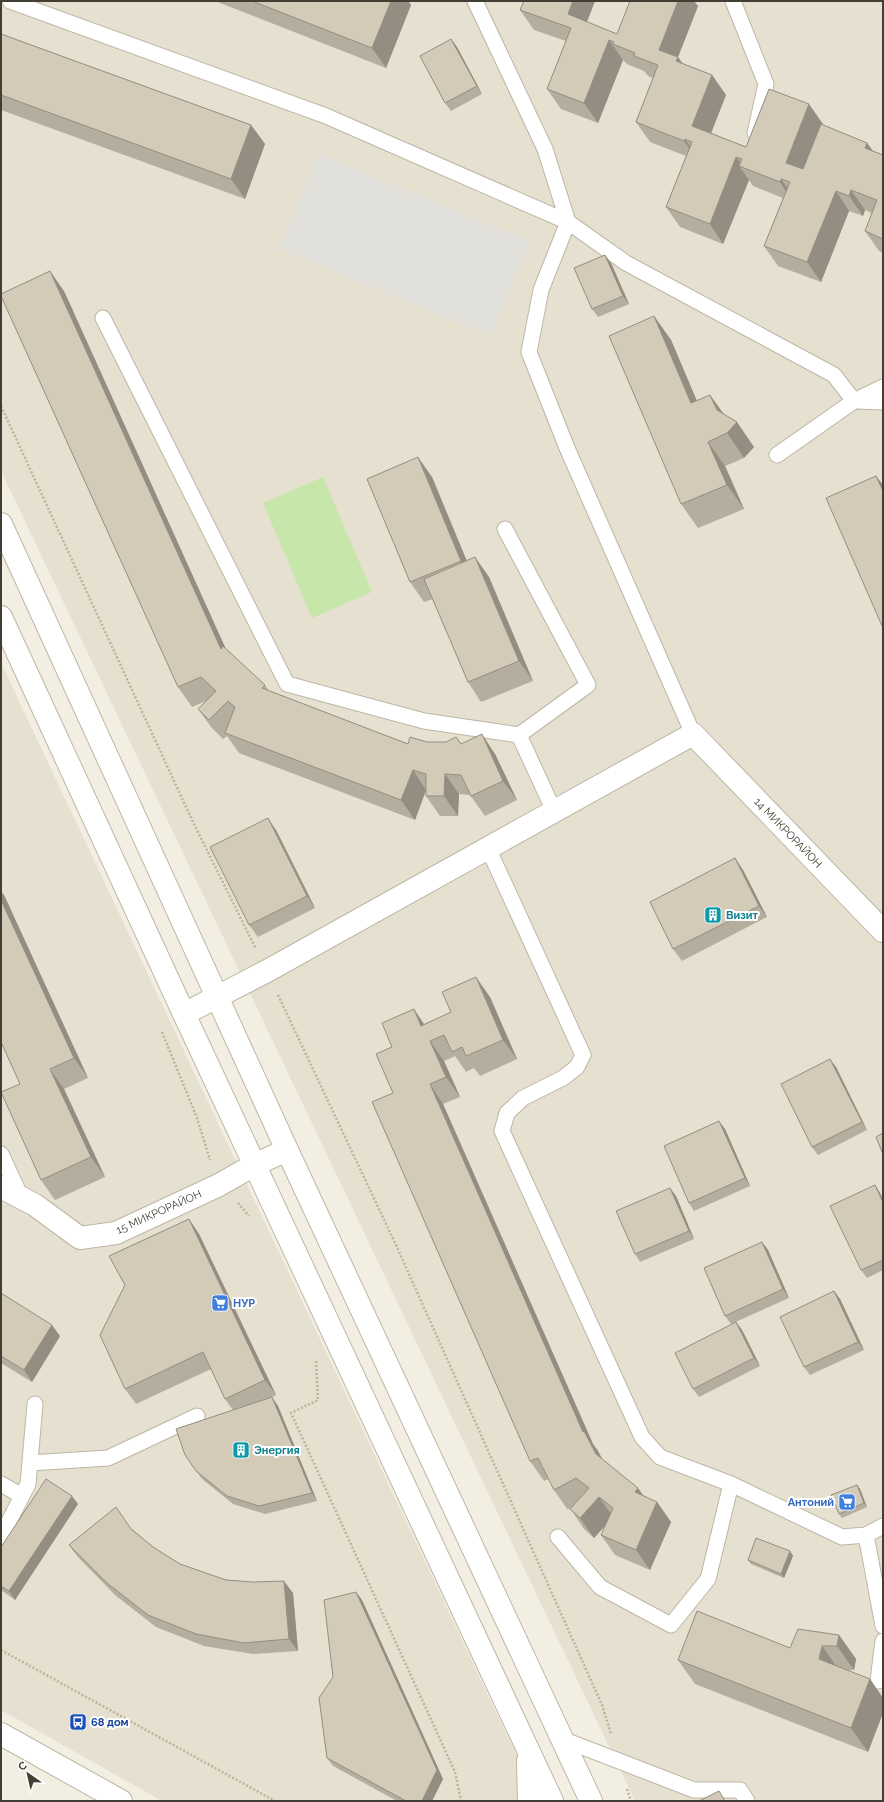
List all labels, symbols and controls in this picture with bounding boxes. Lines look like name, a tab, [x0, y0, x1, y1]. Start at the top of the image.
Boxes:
street label: 14 МИКРОРАЙОН	[751, 795, 825, 871]
building icon: Визит	[703, 905, 723, 925]
place label: Визит	[726, 909, 758, 922]
street label: 15 МИКРОРАЙОН	[114, 1187, 204, 1237]
supermarket icon: НУР	[210, 1293, 230, 1313]
place label: НУР	[233, 1297, 255, 1310]
building icon: Энергия	[231, 1440, 251, 1460]
place label: Энергия	[254, 1444, 300, 1457]
supermarket icon: Антоний	[837, 1492, 857, 1512]
place label: Антоний	[788, 1496, 834, 1509]
bus stop icon: 68 дом	[68, 1712, 88, 1732]
place label: 68 дом	[91, 1716, 129, 1729]
north arrow	[8, 1754, 48, 1794]
text: С	[16, 1758, 30, 1774]

